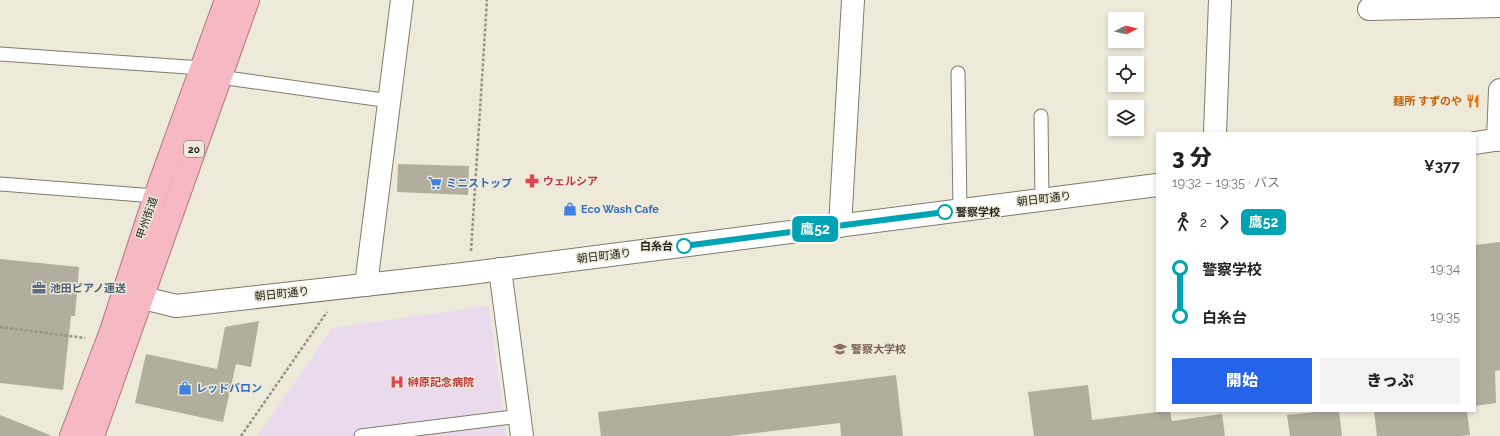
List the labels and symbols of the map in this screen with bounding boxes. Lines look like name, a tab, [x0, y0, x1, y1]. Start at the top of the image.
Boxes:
north arrow	[1108, 12, 1144, 48]
restaurant icon: 麺所 すずのや	[1465, 93, 1481, 109]
place label: 麺所 すずのや	[1392, 95, 1462, 108]
road number: 20	[184, 141, 204, 157]
pharmacy icon: ウェルシア	[524, 173, 540, 189]
supermarket icon: ミニストップ	[427, 175, 443, 191]
place label: ウェルシア	[543, 175, 598, 188]
place label: ミニストップ	[446, 177, 512, 190]
street label: 朝日町通り	[1016, 189, 1072, 209]
street label: 甲州街道	[134, 195, 160, 241]
shop icon: Eco Wash Cafe	[562, 201, 578, 217]
place label: Eco Wash Cafe	[581, 203, 659, 216]
marker: 警察学校	[937, 204, 953, 220]
place label: 警察学校	[956, 206, 1000, 219]
line badge: 鷹52	[792, 216, 838, 242]
marker: 白糸台	[676, 238, 692, 254]
place label: 白糸台	[640, 240, 673, 253]
street label: 朝日町通り	[576, 246, 632, 266]
office icon: 池田ピアノ運送	[31, 280, 47, 296]
place label: 池田ピアノ運送	[50, 282, 126, 295]
street label: 朝日町通り	[254, 285, 310, 303]
school or university icon: 警察大学校	[832, 341, 848, 357]
place label: 警察大学校	[851, 343, 906, 356]
hospital icon: 榊原記念病院	[389, 374, 405, 390]
place label: 榊原記念病院	[407, 376, 474, 389]
shop icon: レッドバロン	[177, 380, 193, 396]
place label: レッドバロン	[196, 382, 262, 395]

